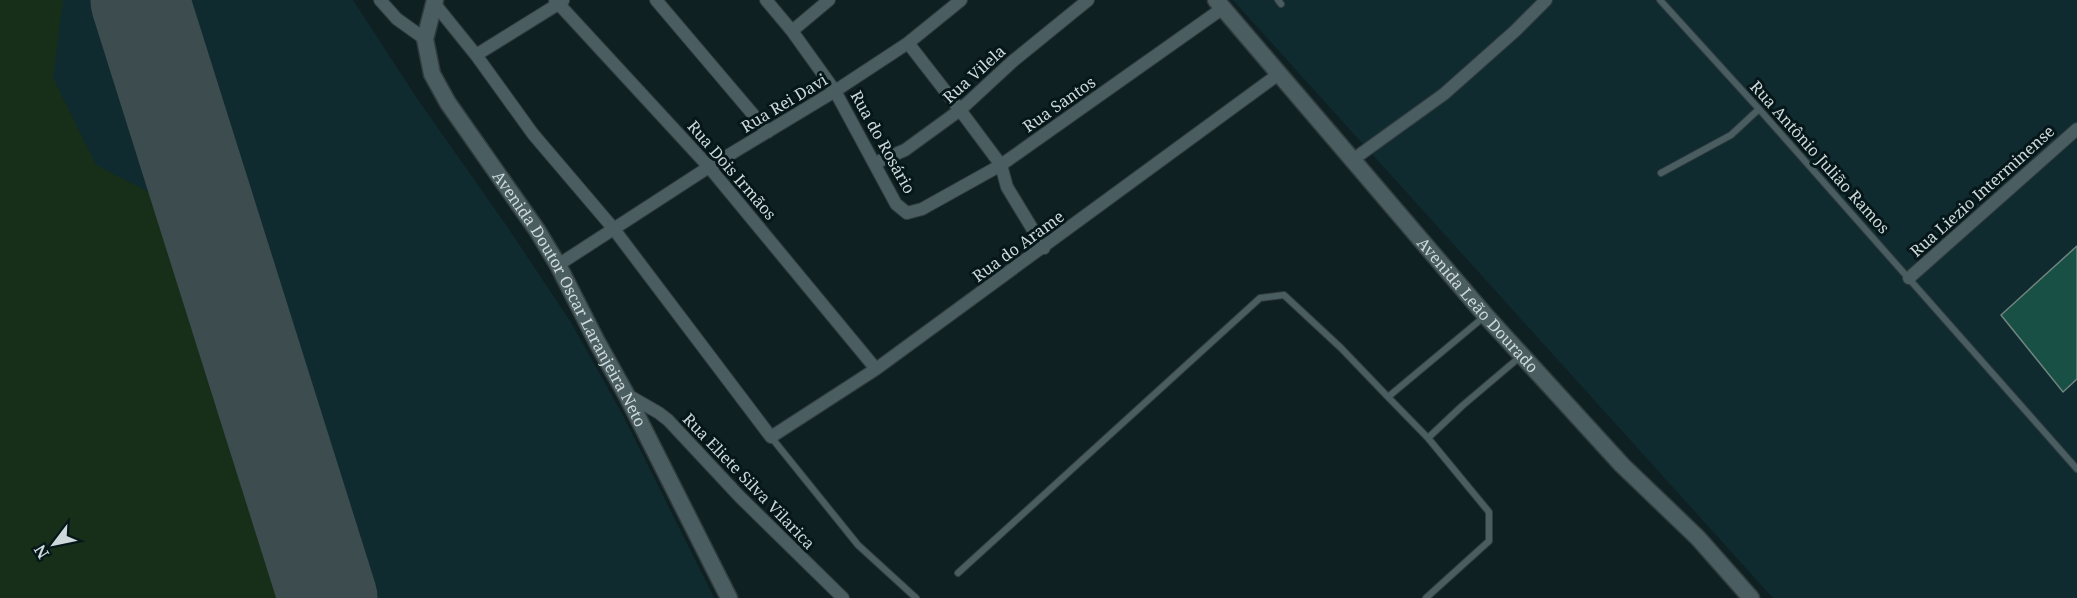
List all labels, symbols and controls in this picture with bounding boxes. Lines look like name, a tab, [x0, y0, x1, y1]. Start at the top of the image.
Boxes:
street label: Rua Vilela	[938, 40, 1010, 108]
street label: Rua Rei Davi	[737, 69, 831, 137]
street label: Rua Santos	[1018, 71, 1100, 137]
street label: Rua Antônio Julião Ramos	[1745, 76, 1895, 238]
street label: Rua do Rosário	[846, 86, 920, 198]
street label: Rua Dois Irmãos	[683, 116, 781, 224]
street label: Rua Liezio Interminense	[1905, 120, 2059, 262]
street label: Avenida Doutor Oscar Laranjeira Neto	[488, 166, 652, 430]
street label: Rua do Arame	[968, 205, 1068, 287]
street label: Avenida Leão Dourado	[1412, 232, 1544, 378]
street label: Rua Eliete Silva Vilarica	[678, 408, 820, 554]
north arrow	[24, 514, 84, 574]
text: N	[28, 540, 54, 563]

